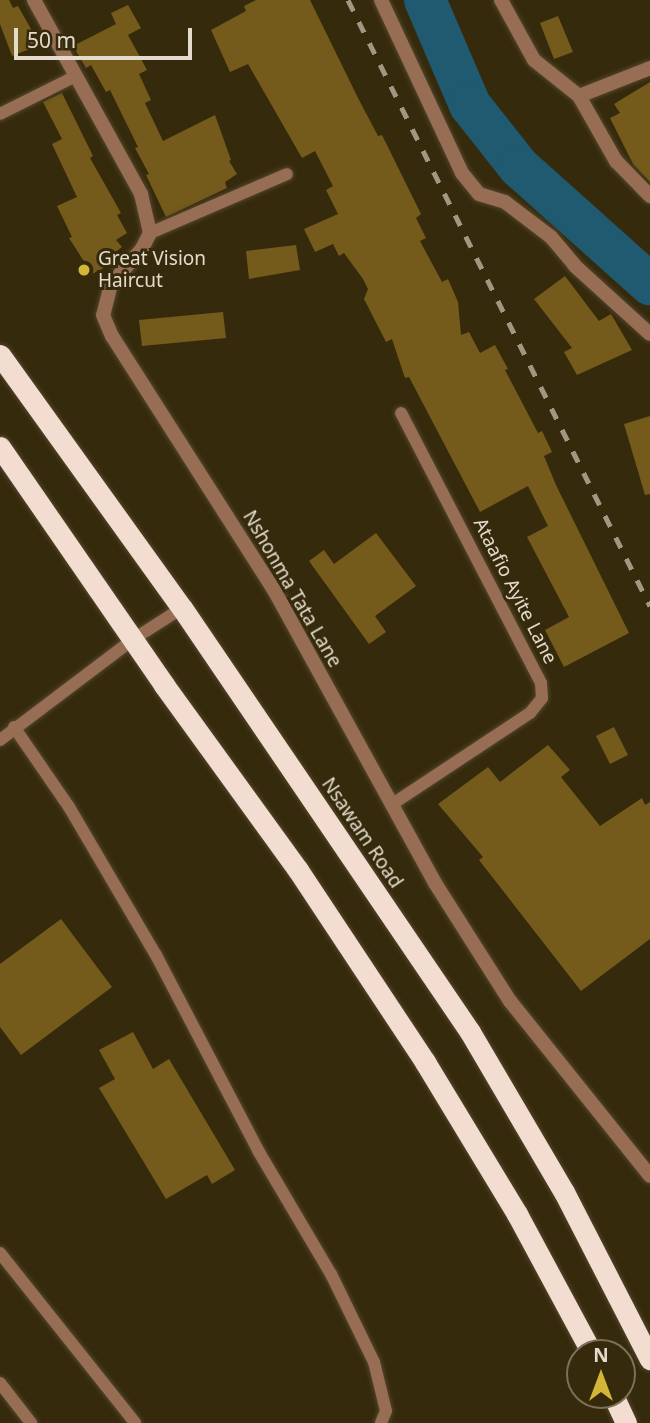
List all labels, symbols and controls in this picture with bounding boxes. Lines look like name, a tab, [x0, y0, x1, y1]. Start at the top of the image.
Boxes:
scale bar	[18, 14, 196, 58]
text: 50 m	[27, 26, 76, 54]
place label: Great Vision Haircut	[98, 248, 206, 292]
marker: Great Vision Haircut	[76, 262, 92, 278]
street label: Nshonma Tata Lane	[238, 507, 346, 671]
street label: Ataafio Ayite Lane	[468, 514, 562, 668]
street label: Nsawam Road	[317, 774, 407, 892]
north arrow	[566, 1339, 636, 1409]
text: N	[593, 1342, 609, 1368]

